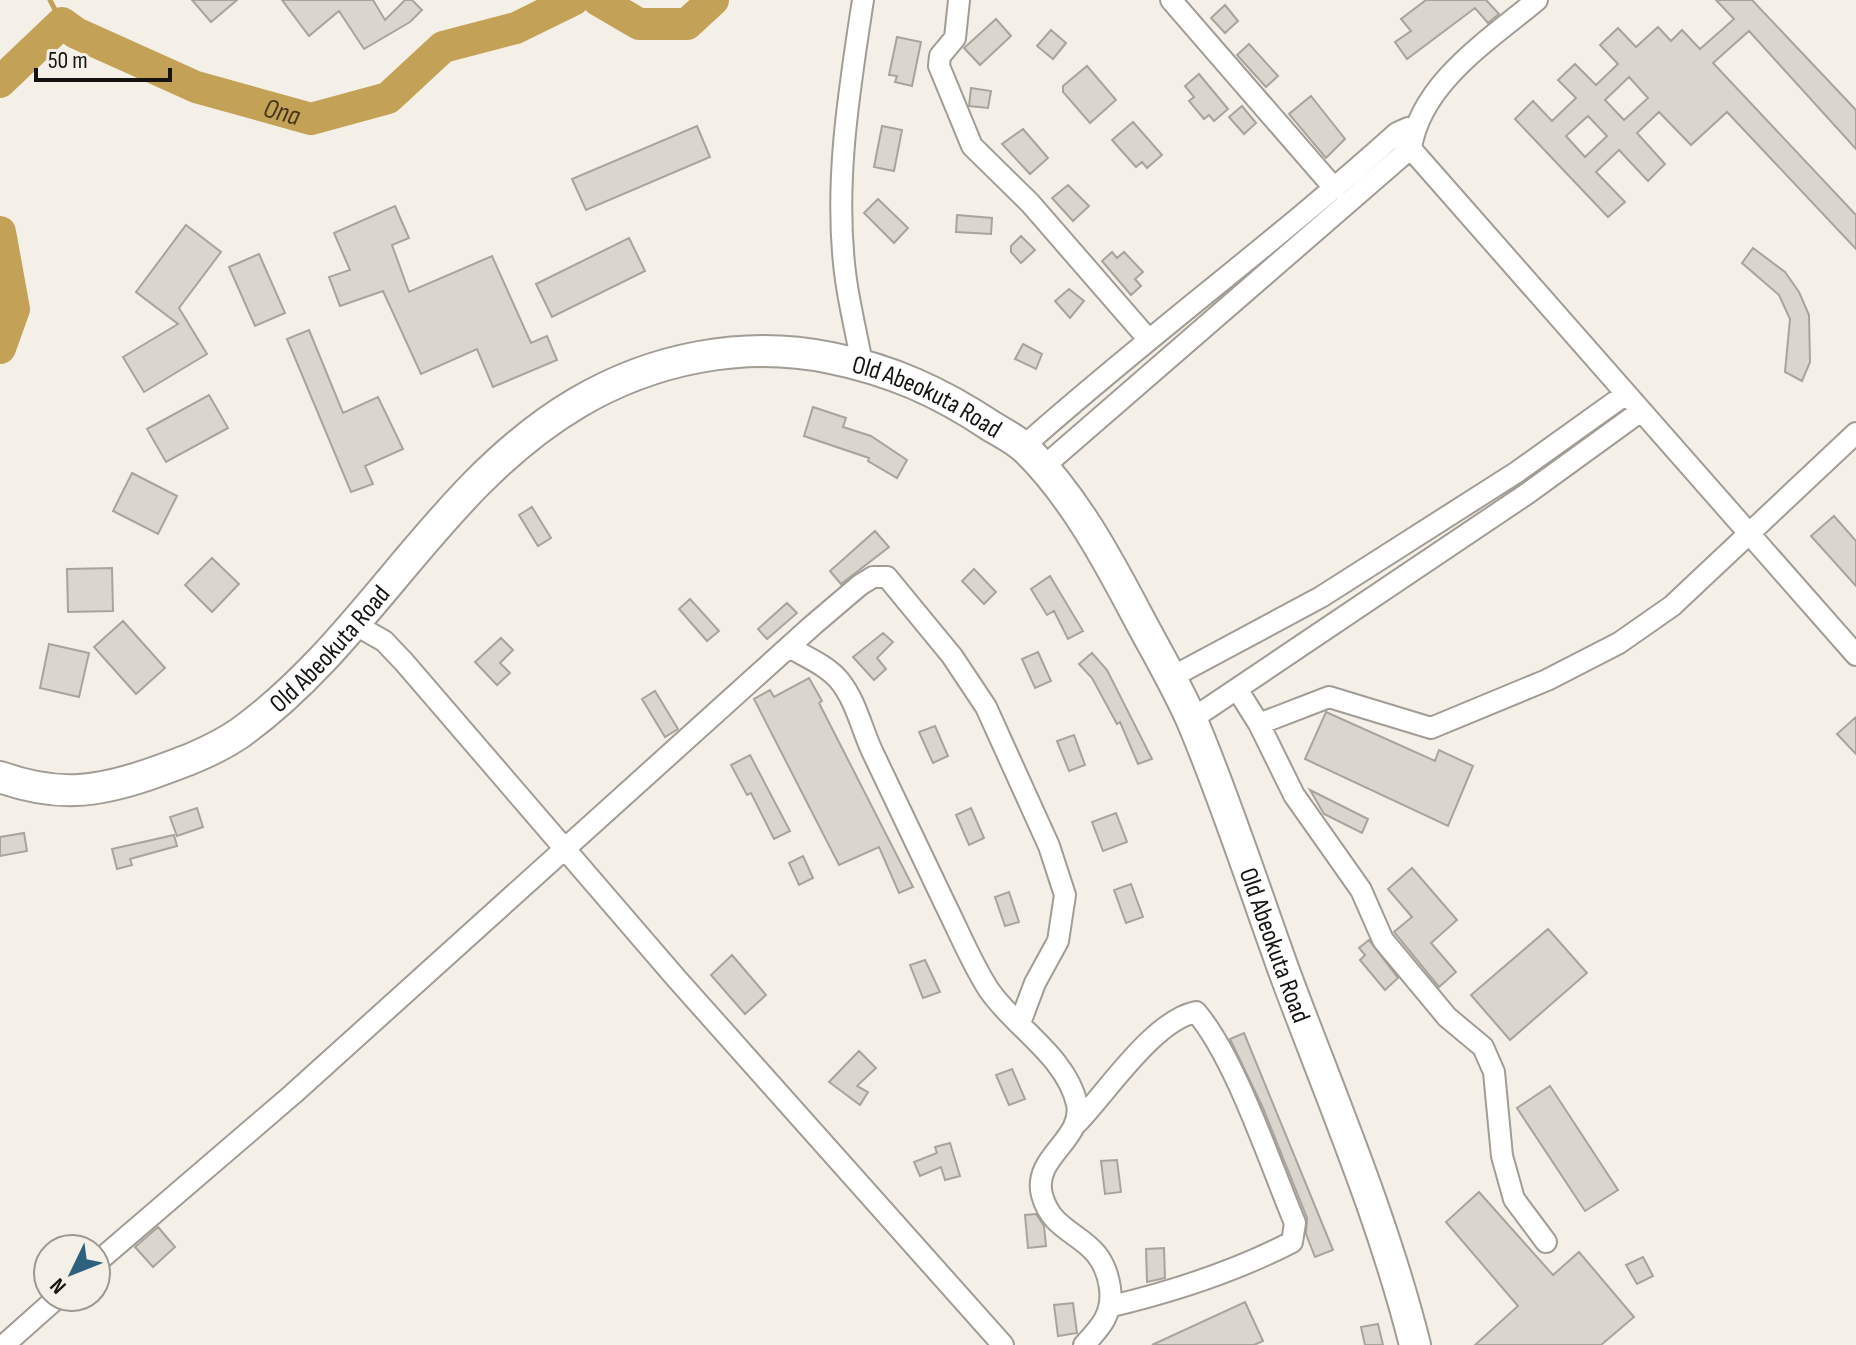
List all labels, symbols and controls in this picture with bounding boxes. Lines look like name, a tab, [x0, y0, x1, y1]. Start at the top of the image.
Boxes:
scale bar	[36, 32, 170, 82]
text: 50 m	[48, 46, 88, 75]
water label: Ona	[260, 92, 305, 133]
street label: Old Abeokuta Road	[849, 349, 1007, 446]
street label: Old Abeokuta Road	[264, 580, 397, 720]
street label: Old Abeokuta Road	[1232, 864, 1316, 1027]
north arrow	[32, 1233, 112, 1313]
text: N	[45, 1272, 72, 1299]

